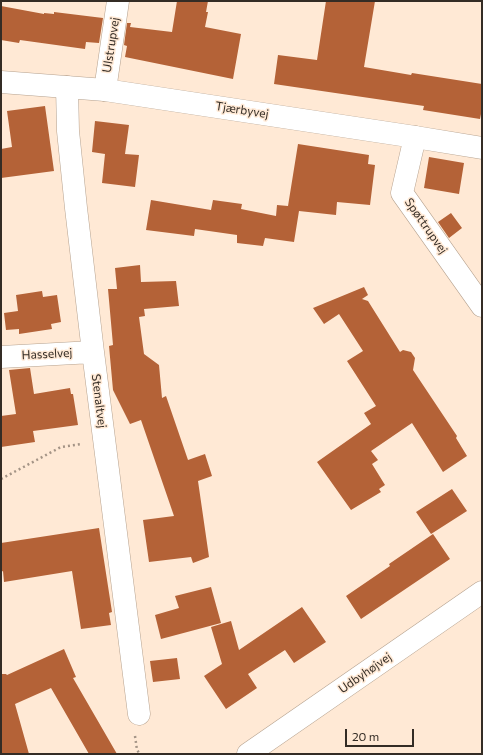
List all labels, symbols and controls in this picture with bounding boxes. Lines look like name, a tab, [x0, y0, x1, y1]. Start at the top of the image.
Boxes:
street label: Ulstrupvej	[100, 16, 122, 74]
street label: Tjærbyvej	[214, 99, 270, 121]
street label: Spøttrupvej	[402, 195, 450, 257]
street label: Hasselvej	[21, 345, 73, 363]
street label: Stenaltvej	[89, 373, 109, 429]
street label: Udbyhøjvej	[336, 650, 394, 696]
scale bar	[347, 721, 416, 747]
text: 20 m	[352, 729, 379, 743]

